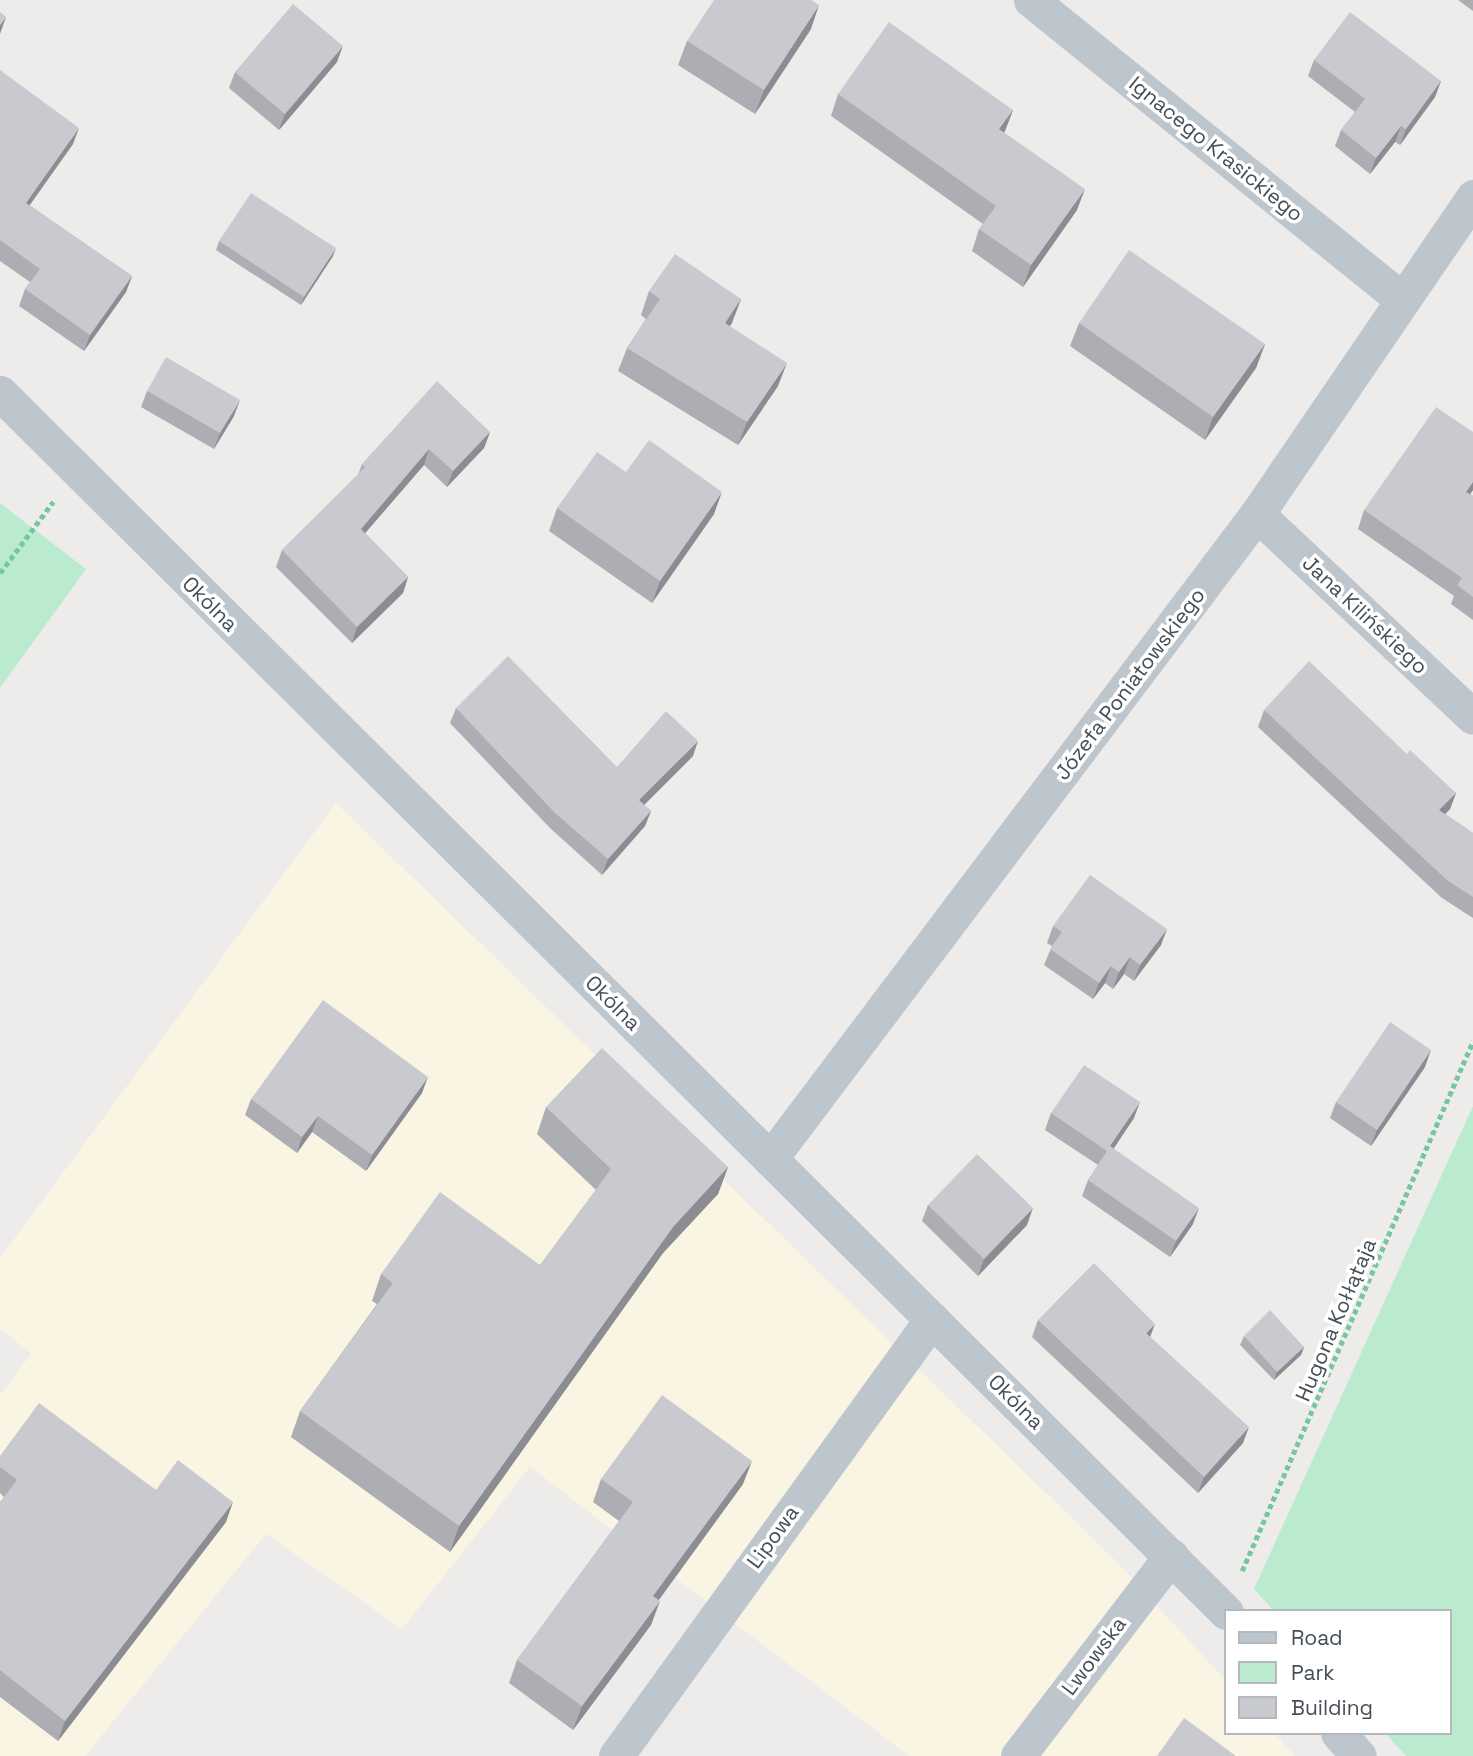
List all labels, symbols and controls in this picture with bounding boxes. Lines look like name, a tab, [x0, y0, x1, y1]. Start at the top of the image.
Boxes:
street label: Ignacego Krasickiego	[1124, 71, 1308, 227]
street label: Jana Kilińskiego	[1297, 551, 1433, 679]
street label: Okólna	[177, 571, 243, 637]
street label: Józefa Poniatowskiego	[1050, 583, 1210, 785]
street label: Okólna	[580, 970, 646, 1036]
street label: Hugona Kołłątaja	[1290, 1235, 1382, 1405]
street label: Okólna	[983, 1369, 1049, 1435]
street label: Lipowa	[742, 1501, 804, 1573]
legend	[1224, 1609, 1452, 1735]
street label: Lwowska	[1056, 1612, 1132, 1700]
text: Road	[1291, 1624, 1343, 1651]
text: Park	[1291, 1659, 1335, 1686]
text: Building	[1291, 1694, 1373, 1721]

